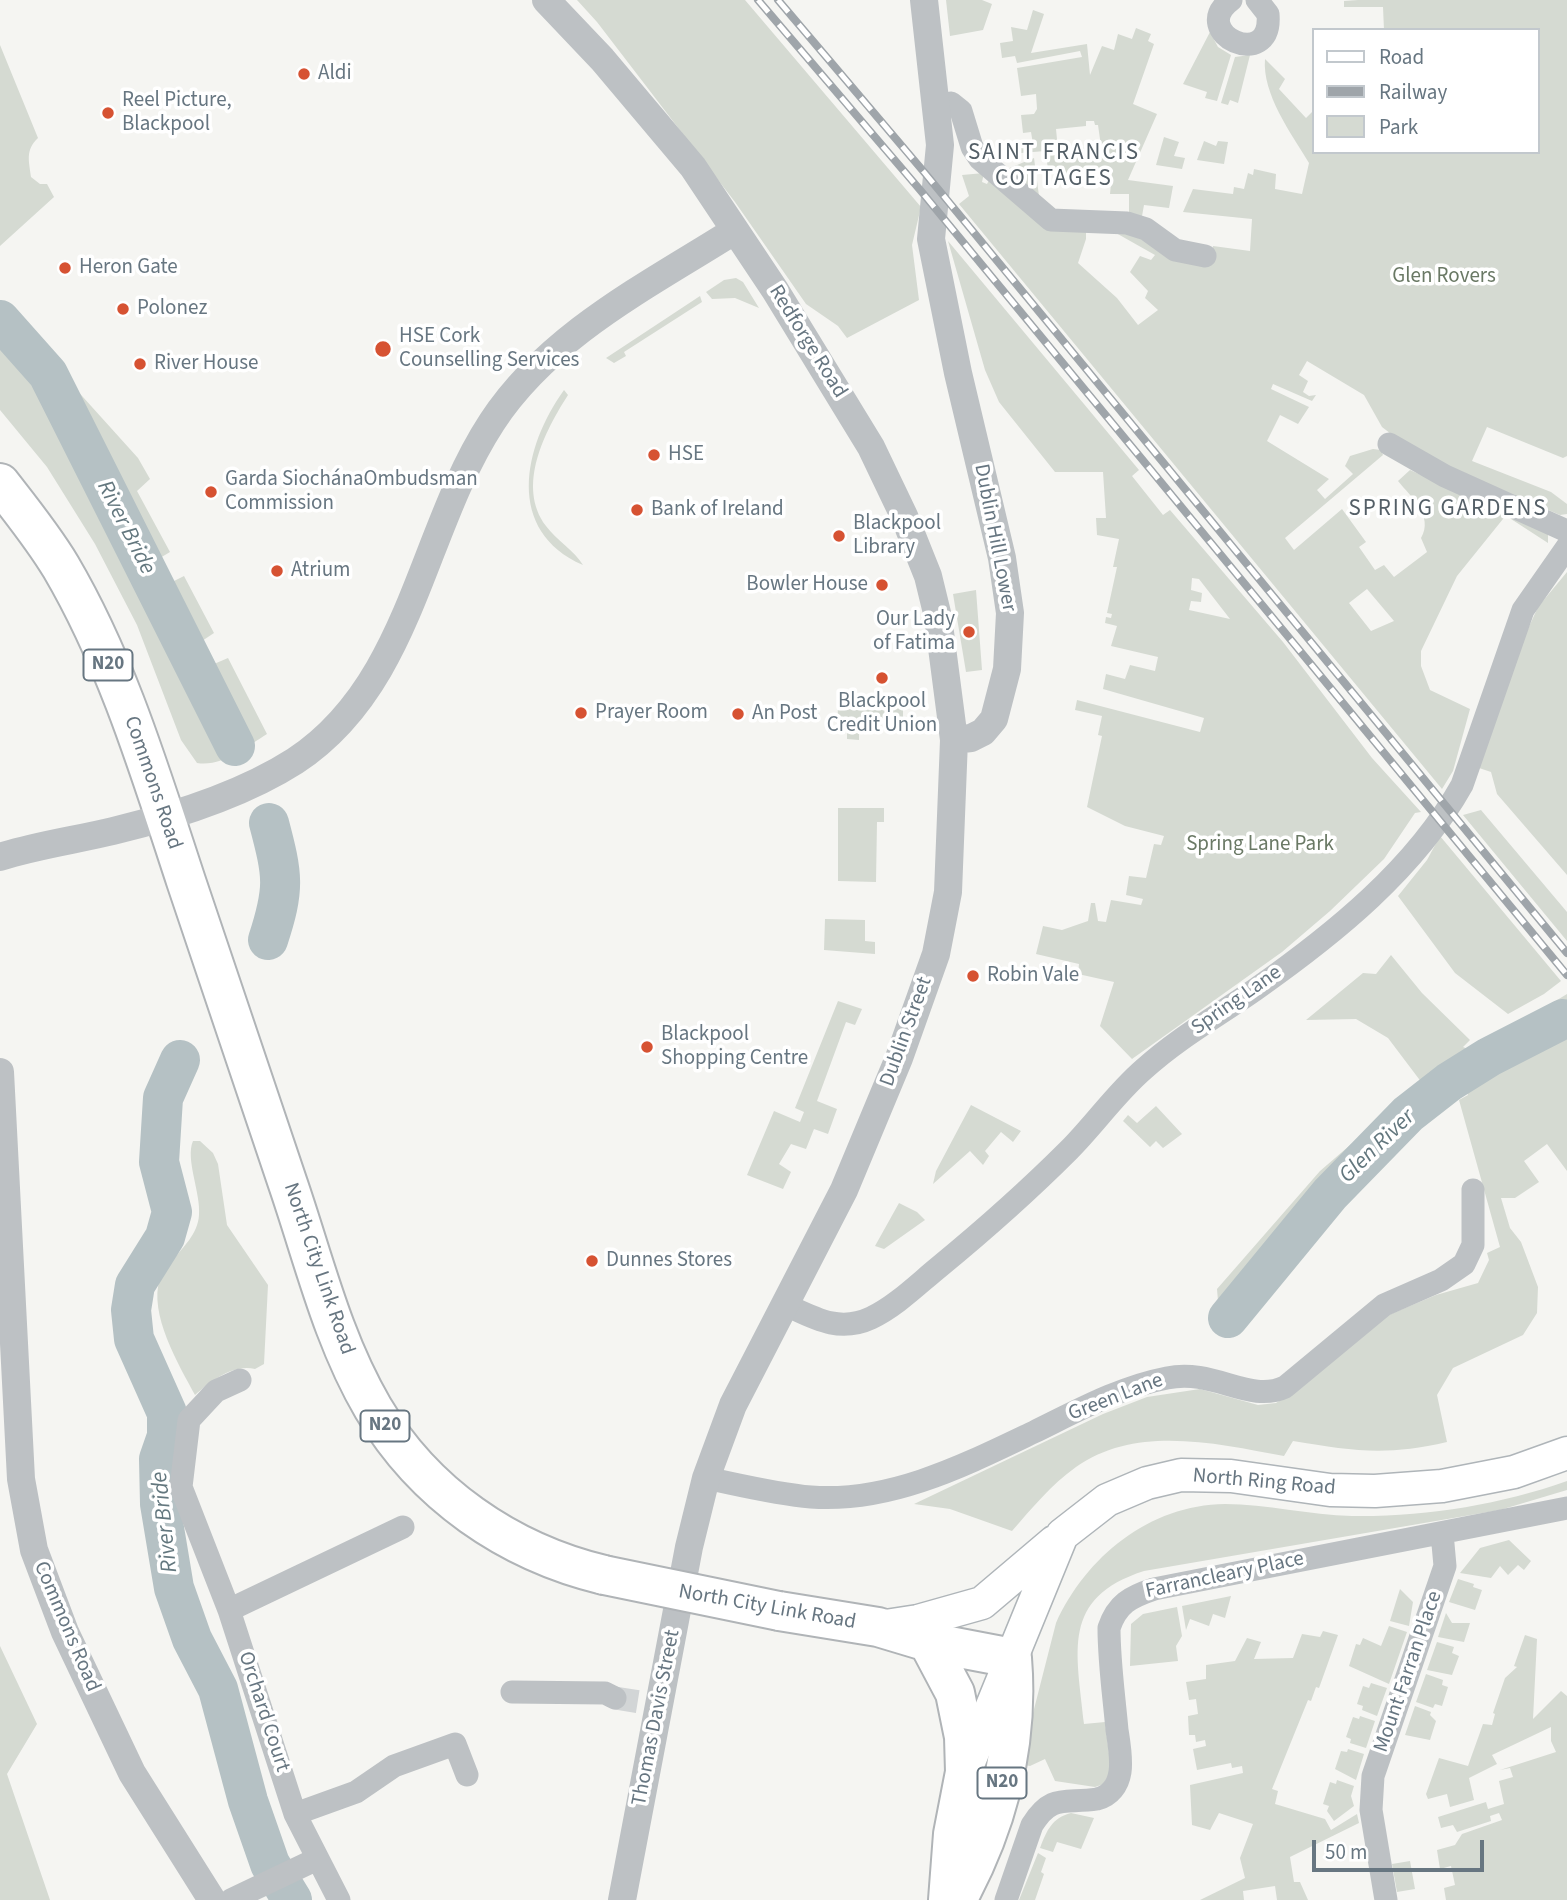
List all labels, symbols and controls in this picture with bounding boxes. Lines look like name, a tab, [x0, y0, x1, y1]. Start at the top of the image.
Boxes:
legend	[1312, 28, 1539, 154]
text: Road	[1379, 42, 1424, 72]
place label: Aldi	[318, 61, 352, 87]
marker: Aldi	[296, 66, 312, 82]
text: Railway	[1379, 77, 1447, 107]
place label: Reel Picture, Blackpool	[122, 88, 232, 138]
marker: Reel Picture, Blackpool	[100, 105, 116, 121]
text: Park	[1379, 112, 1418, 142]
district label: SAINT FRANCIS COTTAGES	[970, 140, 1138, 194]
place label: Heron Gate	[79, 255, 178, 281]
marker: Heron Gate	[57, 260, 73, 276]
park label: Glen Rovers	[1392, 264, 1496, 290]
street label: Redforge Road	[762, 281, 852, 403]
place label: Polonez	[137, 296, 207, 322]
marker: Polonez	[115, 301, 131, 317]
place label: HSE Cork Counselling Services	[399, 324, 579, 374]
marker: HSE Cork Counselling Services	[373, 339, 393, 359]
place label: River House	[154, 351, 258, 377]
marker: River House	[132, 356, 148, 372]
place label: HSE	[668, 442, 704, 468]
marker: HSE	[646, 447, 662, 463]
street label: Dublin Hill Lower	[967, 462, 1021, 614]
place label: Garda SiochánaOmbudsman Commission	[225, 467, 478, 517]
water label: River Bride	[90, 476, 160, 580]
marker: Garda SiochánaOmbudsman Commission	[203, 484, 219, 500]
district label: SPRING GARDENS	[1350, 496, 1546, 524]
place label: Bank of Ireland	[651, 497, 784, 523]
marker: Bank of Ireland	[629, 502, 645, 518]
place label: Blackpool Library	[853, 511, 941, 561]
marker: Blackpool Library	[831, 528, 847, 544]
place label: Atrium	[291, 558, 350, 584]
marker: Atrium	[269, 563, 285, 579]
place label: Bowler House	[746, 572, 868, 598]
marker: Bowler House	[874, 577, 890, 593]
place label: Our Lady of Fatima	[873, 607, 955, 657]
marker: Our Lady of Fatima	[961, 624, 977, 640]
road number: N20	[84, 650, 132, 680]
marker: Blackpool Credit Union	[874, 670, 890, 686]
place label: Blackpool Credit Union	[827, 689, 937, 739]
place label: Prayer Room	[595, 700, 708, 726]
place label: An Post	[752, 701, 817, 727]
marker: Prayer Room	[573, 705, 589, 721]
marker: An Post	[730, 706, 746, 722]
street label: Commons Road	[117, 713, 187, 853]
park label: Spring Lane Park	[1186, 832, 1334, 858]
street label: Spring Lane	[1187, 961, 1287, 1041]
place label: Robin Vale	[987, 963, 1079, 989]
marker: Robin Vale	[965, 968, 981, 984]
street label: Dublin Street	[876, 974, 938, 1090]
place label: Blackpool Shopping Centre	[661, 1022, 808, 1072]
marker: Blackpool Shopping Centre	[639, 1039, 655, 1055]
water label: Glen River	[1335, 1104, 1421, 1190]
street label: North City Link Road	[277, 1180, 359, 1358]
place label: Dunnes Stores	[606, 1248, 732, 1274]
marker: Dunnes Stores	[584, 1253, 600, 1269]
street label: Green Lane	[1065, 1368, 1167, 1428]
road number: N20	[360, 1410, 410, 1442]
street label: North Ring Road	[1191, 1464, 1337, 1502]
water label: River Bride	[147, 1470, 185, 1574]
street label: Farrancleary Place	[1144, 1547, 1306, 1605]
street label: Commons Road	[27, 1558, 105, 1696]
street label: North City Link Road	[676, 1580, 858, 1636]
street label: Mount Farran Place	[1370, 1588, 1448, 1756]
street label: Thomas Davis Street	[628, 1628, 686, 1808]
street label: Orchard Court	[232, 1649, 294, 1775]
road number: N20	[978, 1768, 1026, 1798]
scale bar	[1315, 1826, 1486, 1870]
text: 50 m	[1325, 1837, 1367, 1867]

